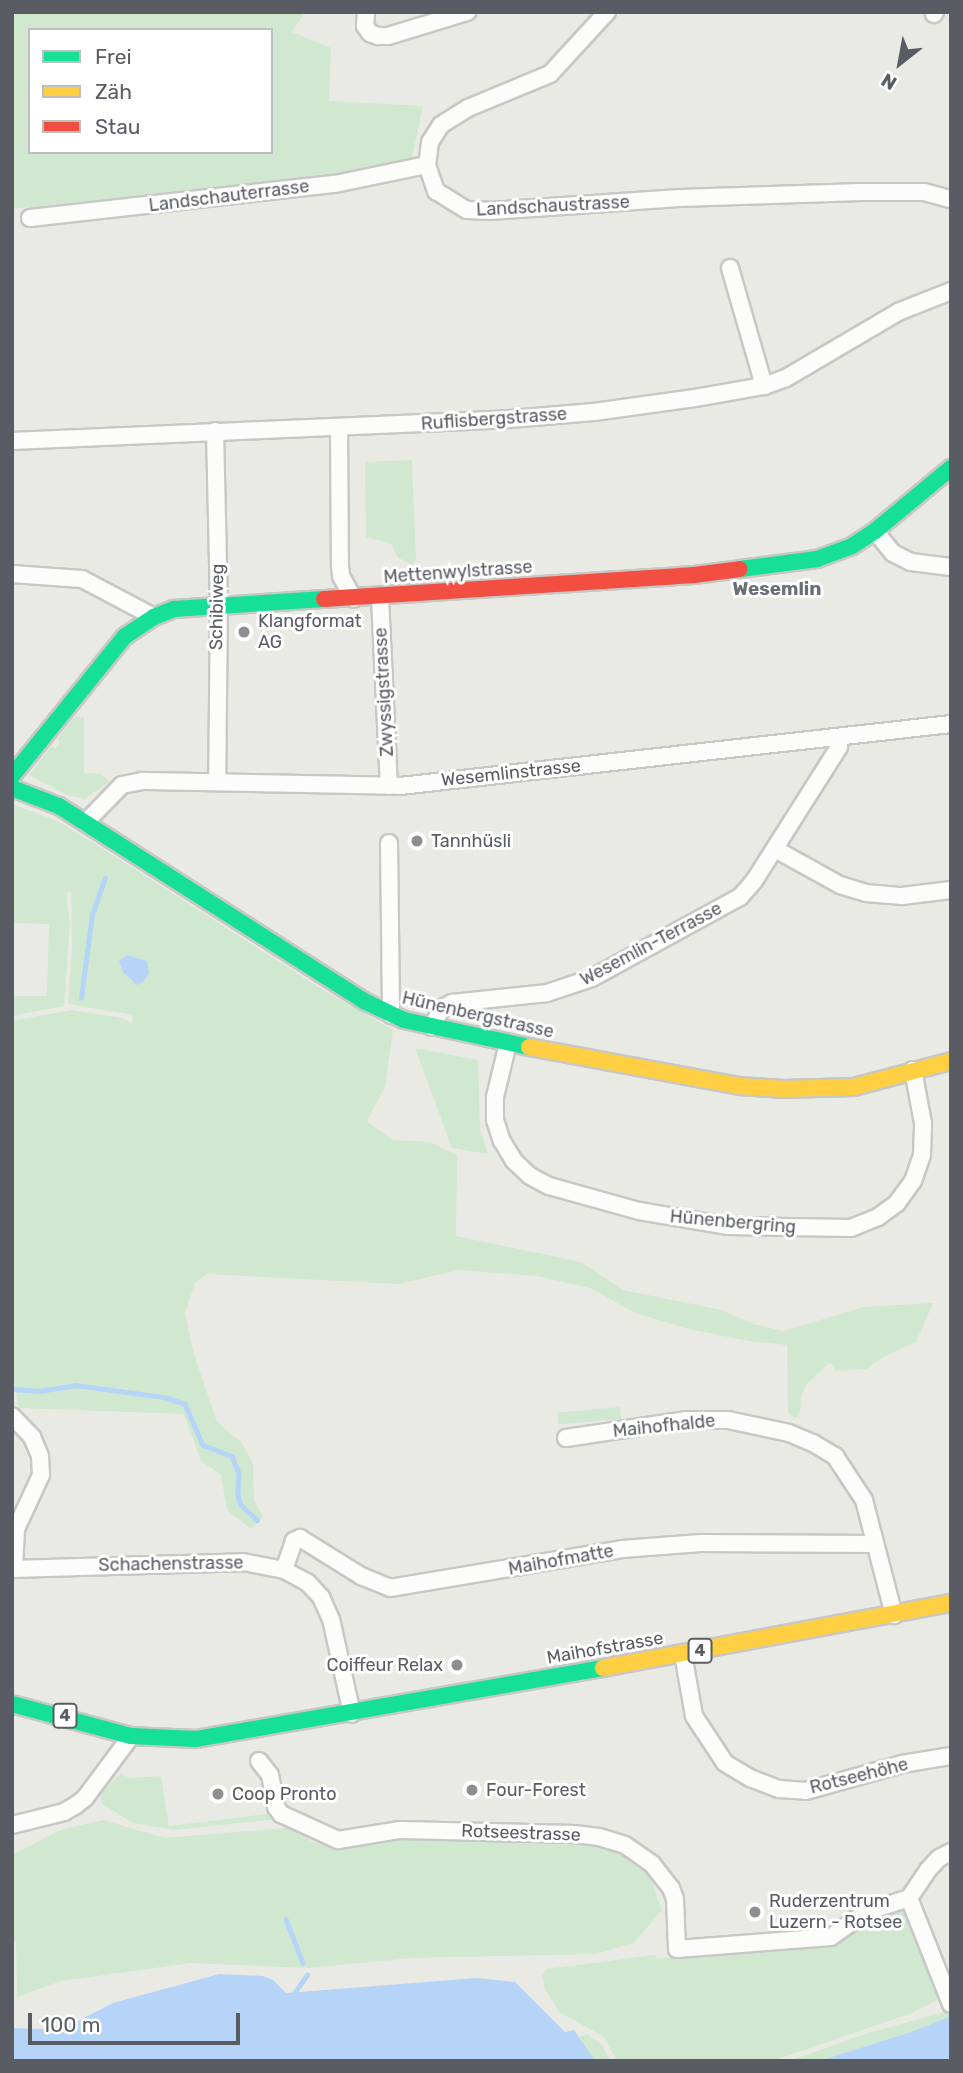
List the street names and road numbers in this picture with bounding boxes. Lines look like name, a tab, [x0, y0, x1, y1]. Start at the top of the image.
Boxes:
street label: Landschauterrasse	[148, 175, 310, 217]
street label: Landschaustrasse	[476, 191, 630, 221]
street label: Ruflisbergstrasse	[420, 403, 568, 435]
street label: Mettenwylstrasse	[383, 556, 533, 588]
street label: Schibiweg	[205, 564, 229, 650]
street label: Zwyssigstrasse	[370, 627, 398, 757]
street label: Wesemlinstrasse	[440, 755, 582, 791]
street label: Wesemlin-Terrasse	[576, 898, 726, 990]
street label: Hünenbergstrasse	[400, 987, 556, 1043]
street label: Hünenbergring	[669, 1206, 797, 1238]
street label: Maihofhalde	[612, 1410, 716, 1442]
street label: Maihofmatte	[507, 1540, 615, 1580]
street label: Schachenstrasse	[98, 1552, 244, 1576]
street label: Maihofstrasse	[545, 1627, 665, 1669]
road number: 4	[686, 1638, 714, 1664]
road number: 4	[51, 1704, 79, 1728]
street label: Rotseehöhe	[808, 1753, 910, 1799]
street label: Rotseestrasse	[461, 1820, 581, 1846]

